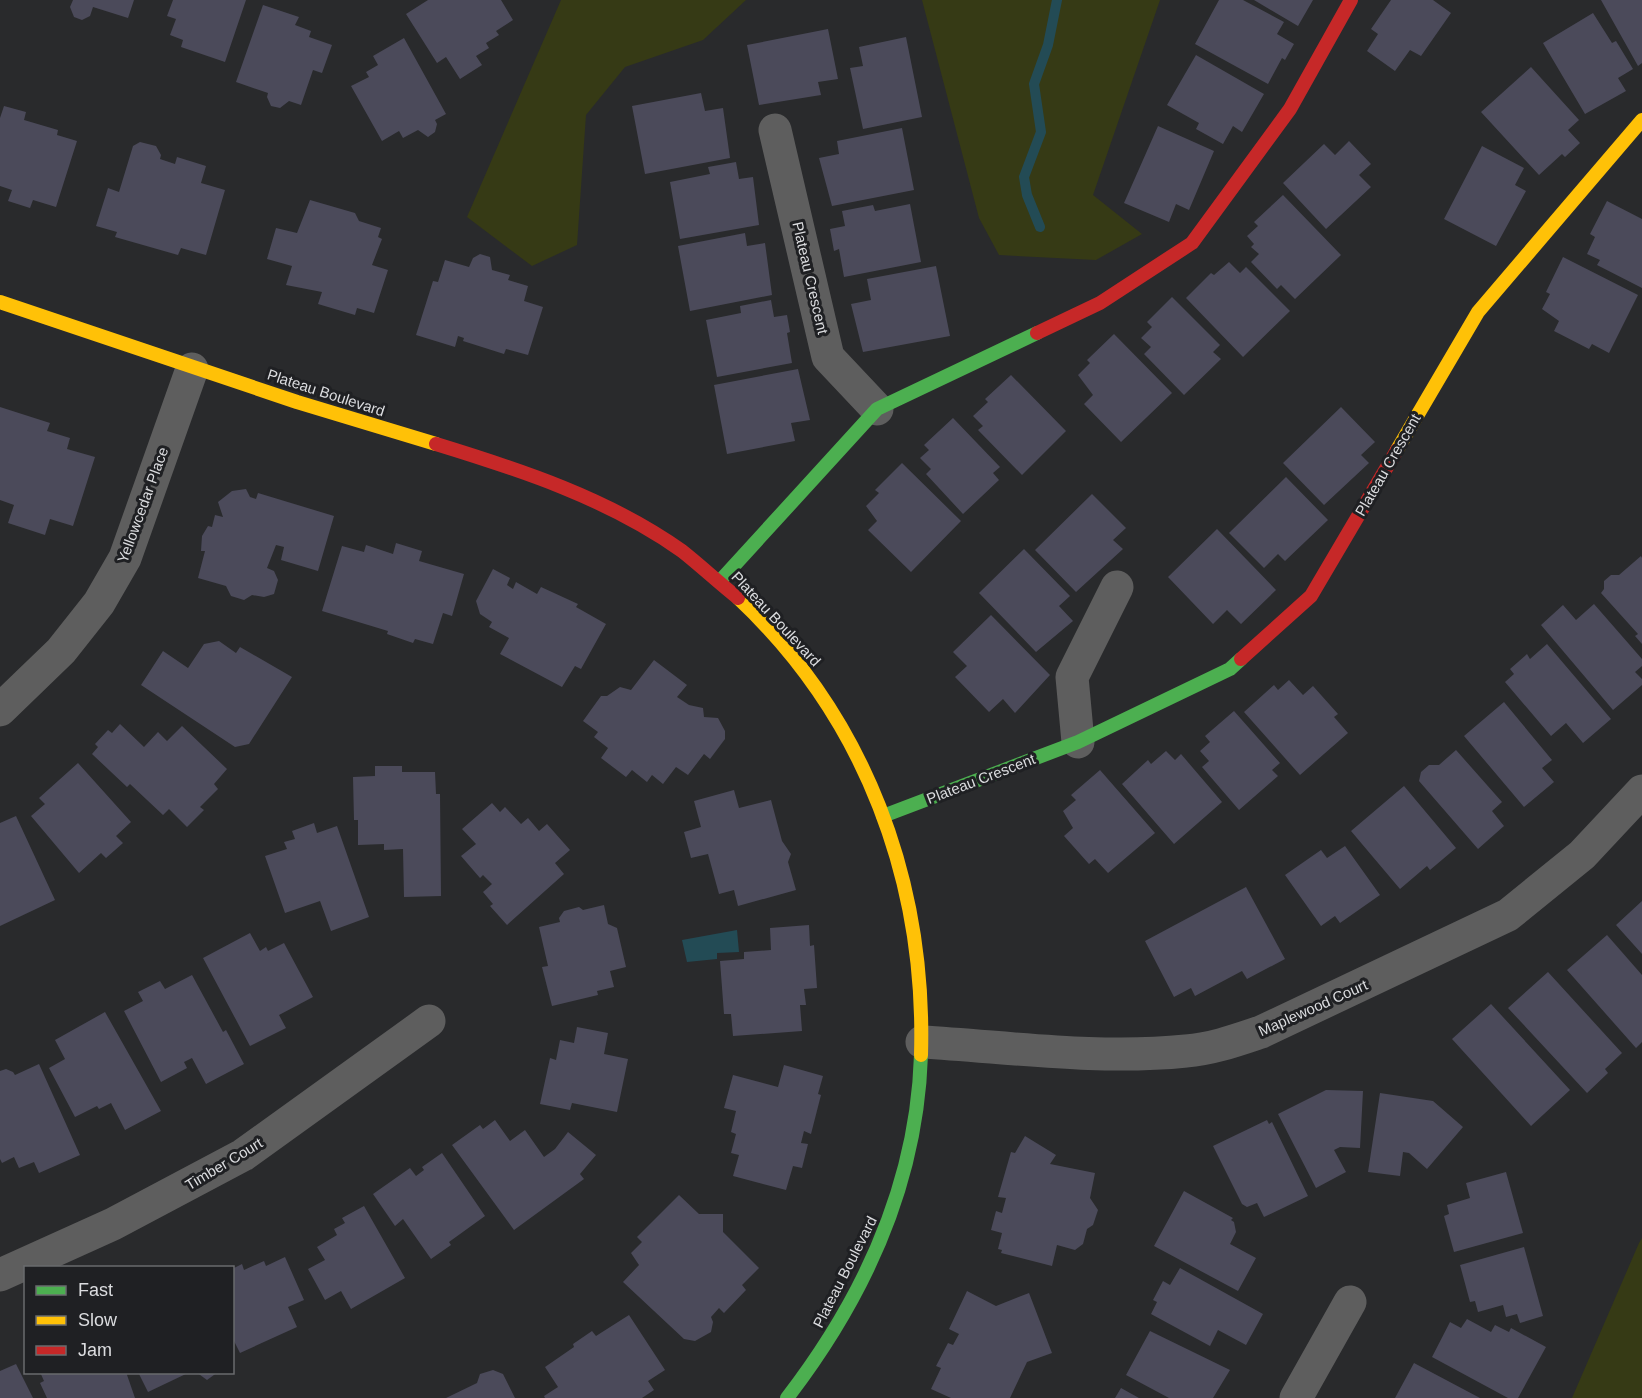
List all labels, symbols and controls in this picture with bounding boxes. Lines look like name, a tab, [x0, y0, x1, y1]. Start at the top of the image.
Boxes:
street label: Plateau Crescent	[789, 220, 832, 337]
street label: Plateau Boulevard	[265, 365, 387, 420]
street label: Plateau Crescent	[1351, 410, 1424, 519]
street label: Yellowcedar Place	[114, 445, 171, 565]
street label: Plateau Boulevard	[728, 568, 824, 669]
street label: Plateau Crescent	[924, 750, 1038, 807]
street label: Maplewood Court	[1256, 976, 1371, 1039]
street label: Timber Court	[182, 1133, 266, 1193]
street label: Plateau Boulevard	[809, 1213, 880, 1330]
legend	[24, 1266, 234, 1374]
text: Fast	[78, 1280, 113, 1300]
text: Slow	[78, 1310, 118, 1330]
text: Jam	[78, 1340, 112, 1360]

